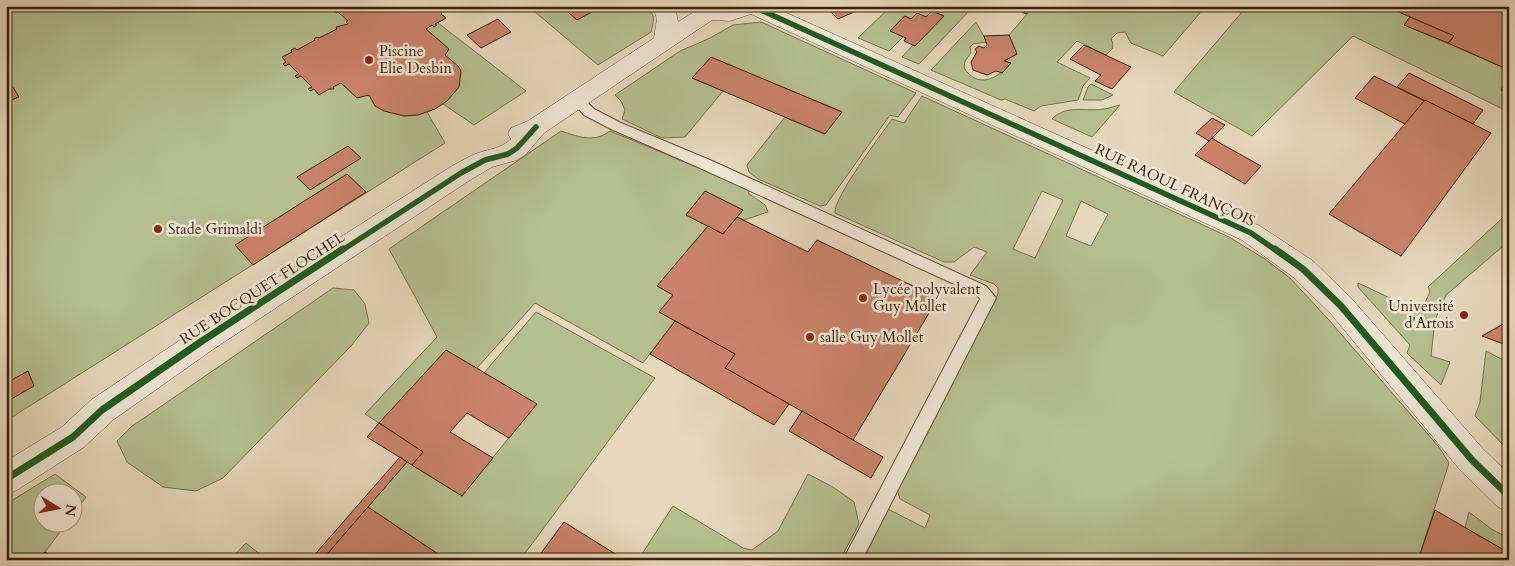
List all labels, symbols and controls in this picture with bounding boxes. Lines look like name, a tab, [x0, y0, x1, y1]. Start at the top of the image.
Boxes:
place label: Piscine Elie Desbin	[379, 41, 452, 78]
marker: Piscine Elie Desbin	[363, 54, 375, 66]
street label: RUE RAOUL FRANÇOIS	[1092, 139, 1258, 231]
place label: Stade Grimaldi	[168, 219, 262, 239]
marker: Stade Grimaldi	[152, 223, 164, 235]
street label: RUE BOCQUET FLOCHEL	[176, 227, 349, 349]
place label: Lycée polyvalent Guy Mollet	[873, 279, 981, 316]
marker: Lycée polyvalent Guy Mollet	[857, 292, 869, 304]
place label: Université d'Artois	[1388, 296, 1454, 333]
marker: Université d'Artois	[1458, 309, 1470, 321]
place label: salle Guy Mollet	[820, 327, 924, 347]
marker: salle Guy Mollet	[804, 331, 816, 343]
north arrow	[32, 484, 82, 534]
text: N	[60, 503, 81, 518]

